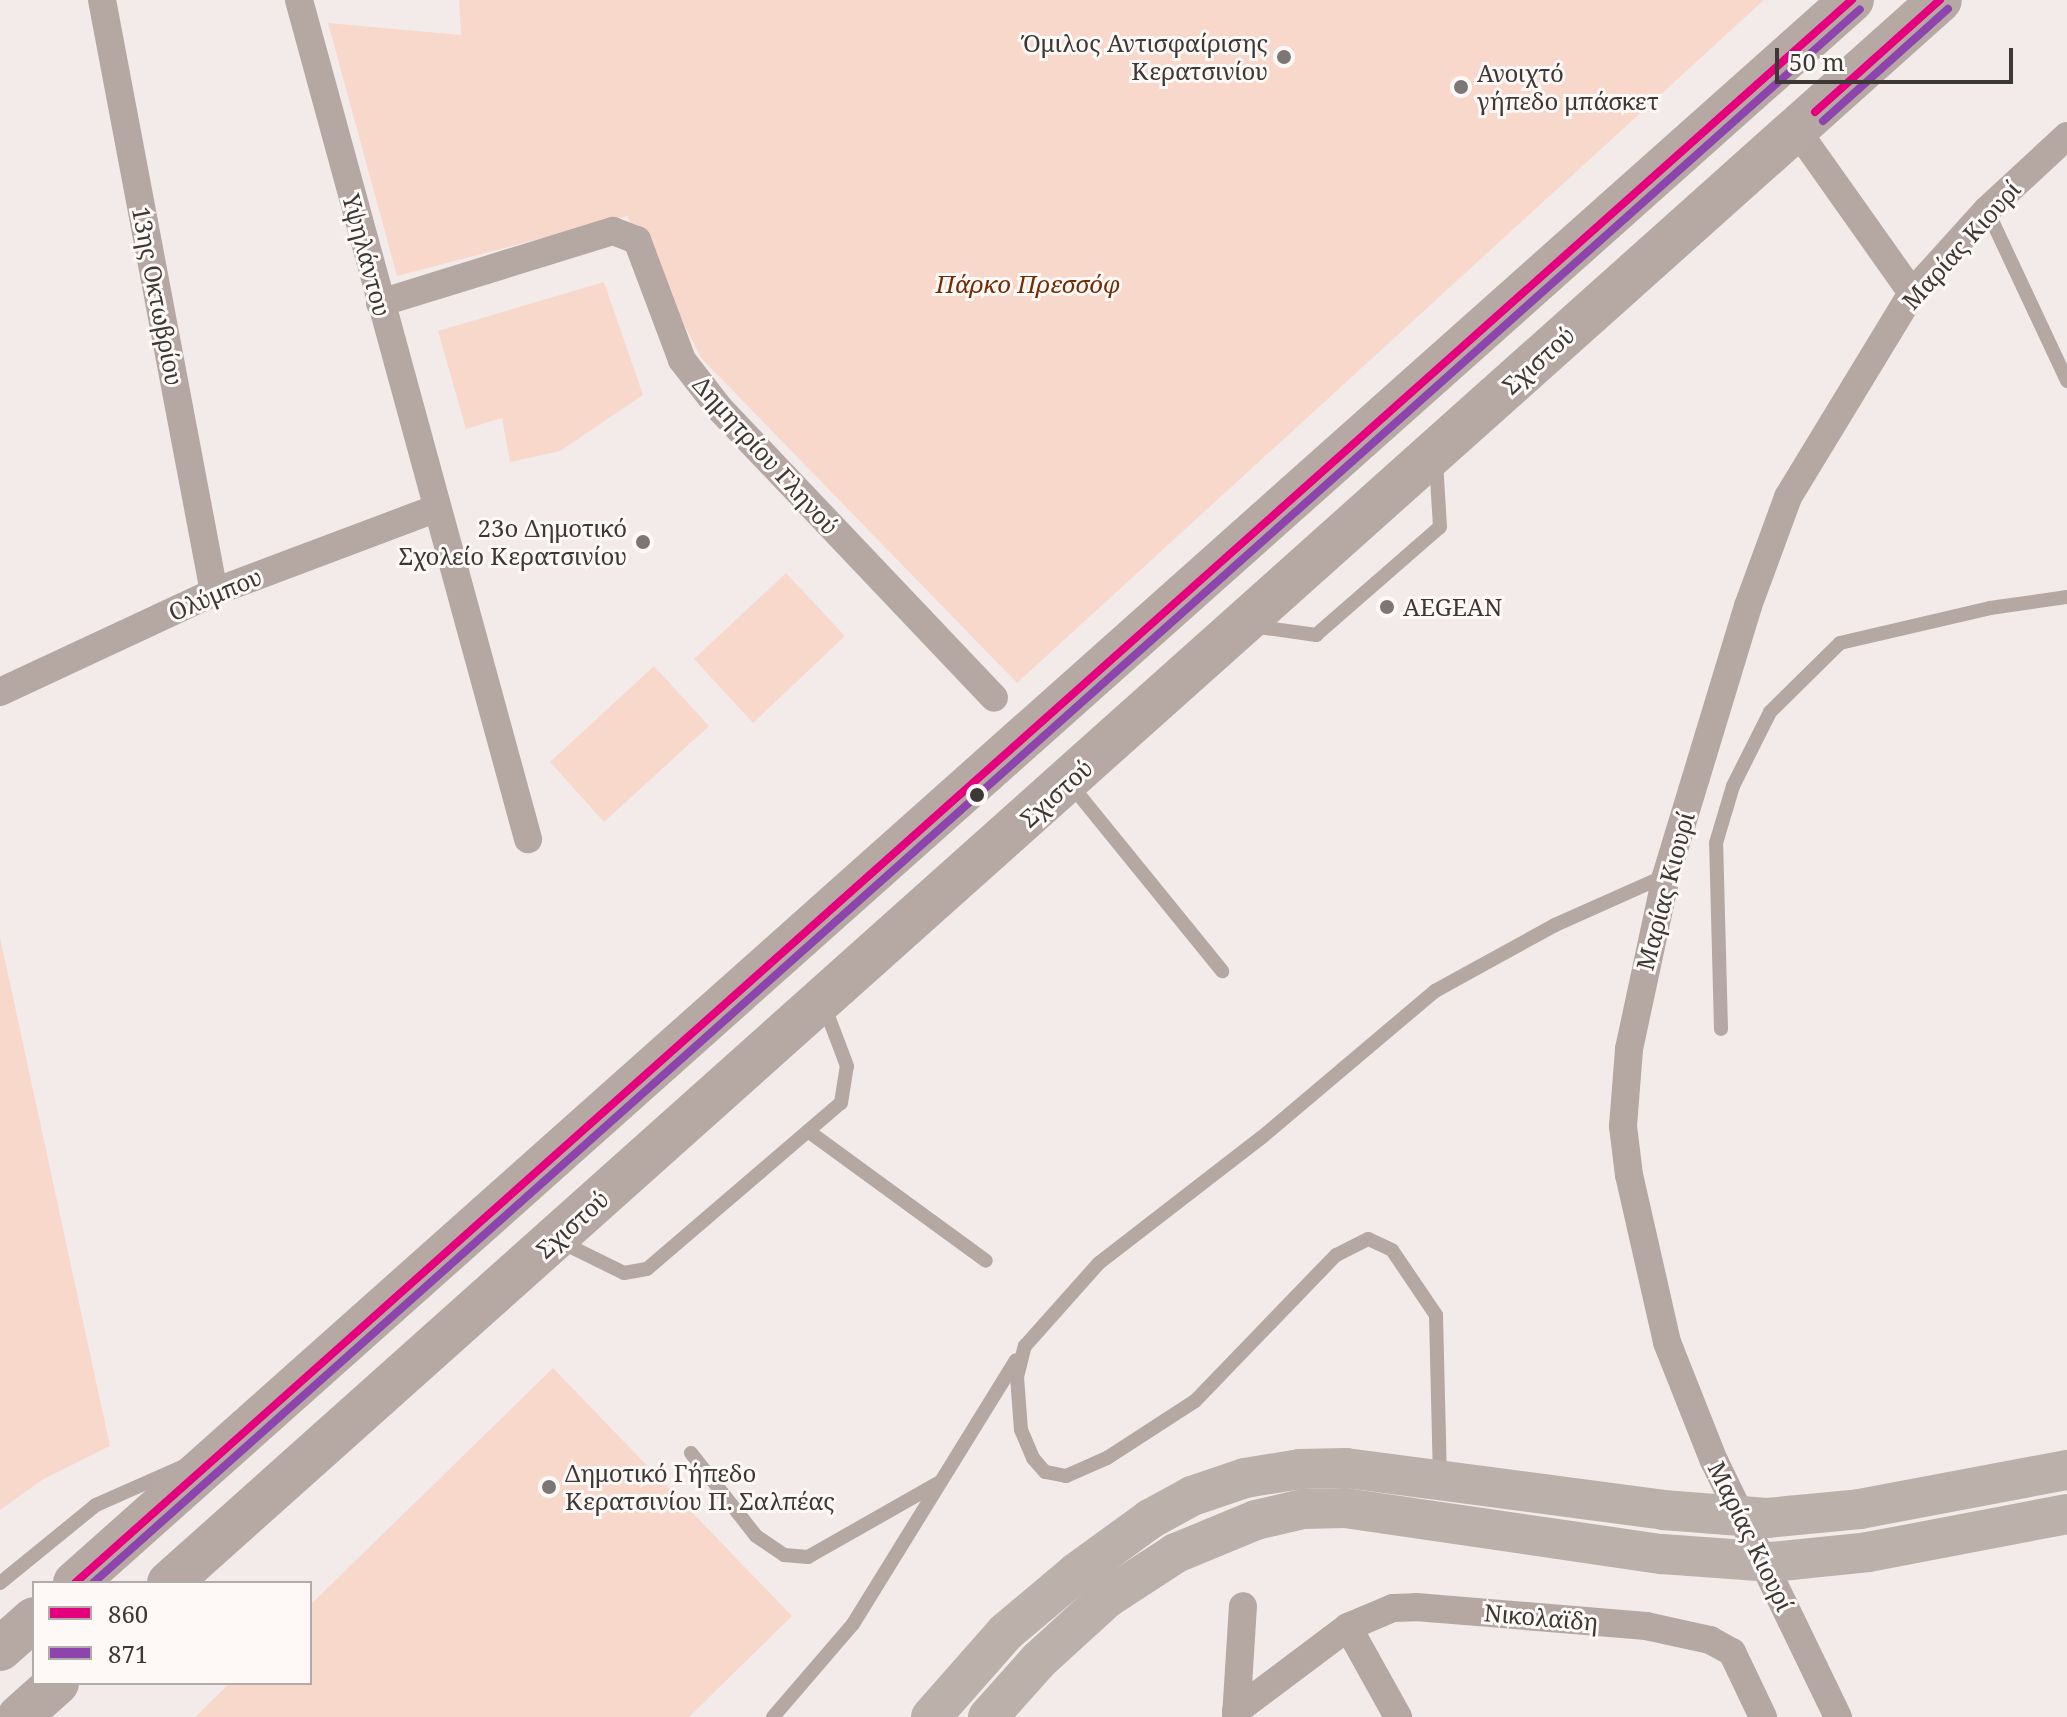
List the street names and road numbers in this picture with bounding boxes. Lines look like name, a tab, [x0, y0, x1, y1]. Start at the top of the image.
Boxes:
street label: Μαρίας Κιουρί	[1896, 175, 2026, 315]
street label: Υψηλάντου	[337, 191, 397, 319]
street label: 13ης Οκτωβρίου	[127, 204, 189, 388]
street label: Σχιστού	[1496, 320, 1580, 400]
street label: Δημητρίου Γληνού	[687, 370, 845, 540]
street label: Ολύμπου	[164, 561, 266, 627]
street label: Σχιστού	[1014, 753, 1098, 833]
street label: Μαρίας Κιουρί	[1630, 809, 1700, 973]
street label: Σχιστού	[530, 1184, 614, 1264]
street label: Μαρίας Κιουρί	[1702, 1457, 1800, 1615]
street label: Νικολαϊδη	[1483, 1598, 1599, 1636]

